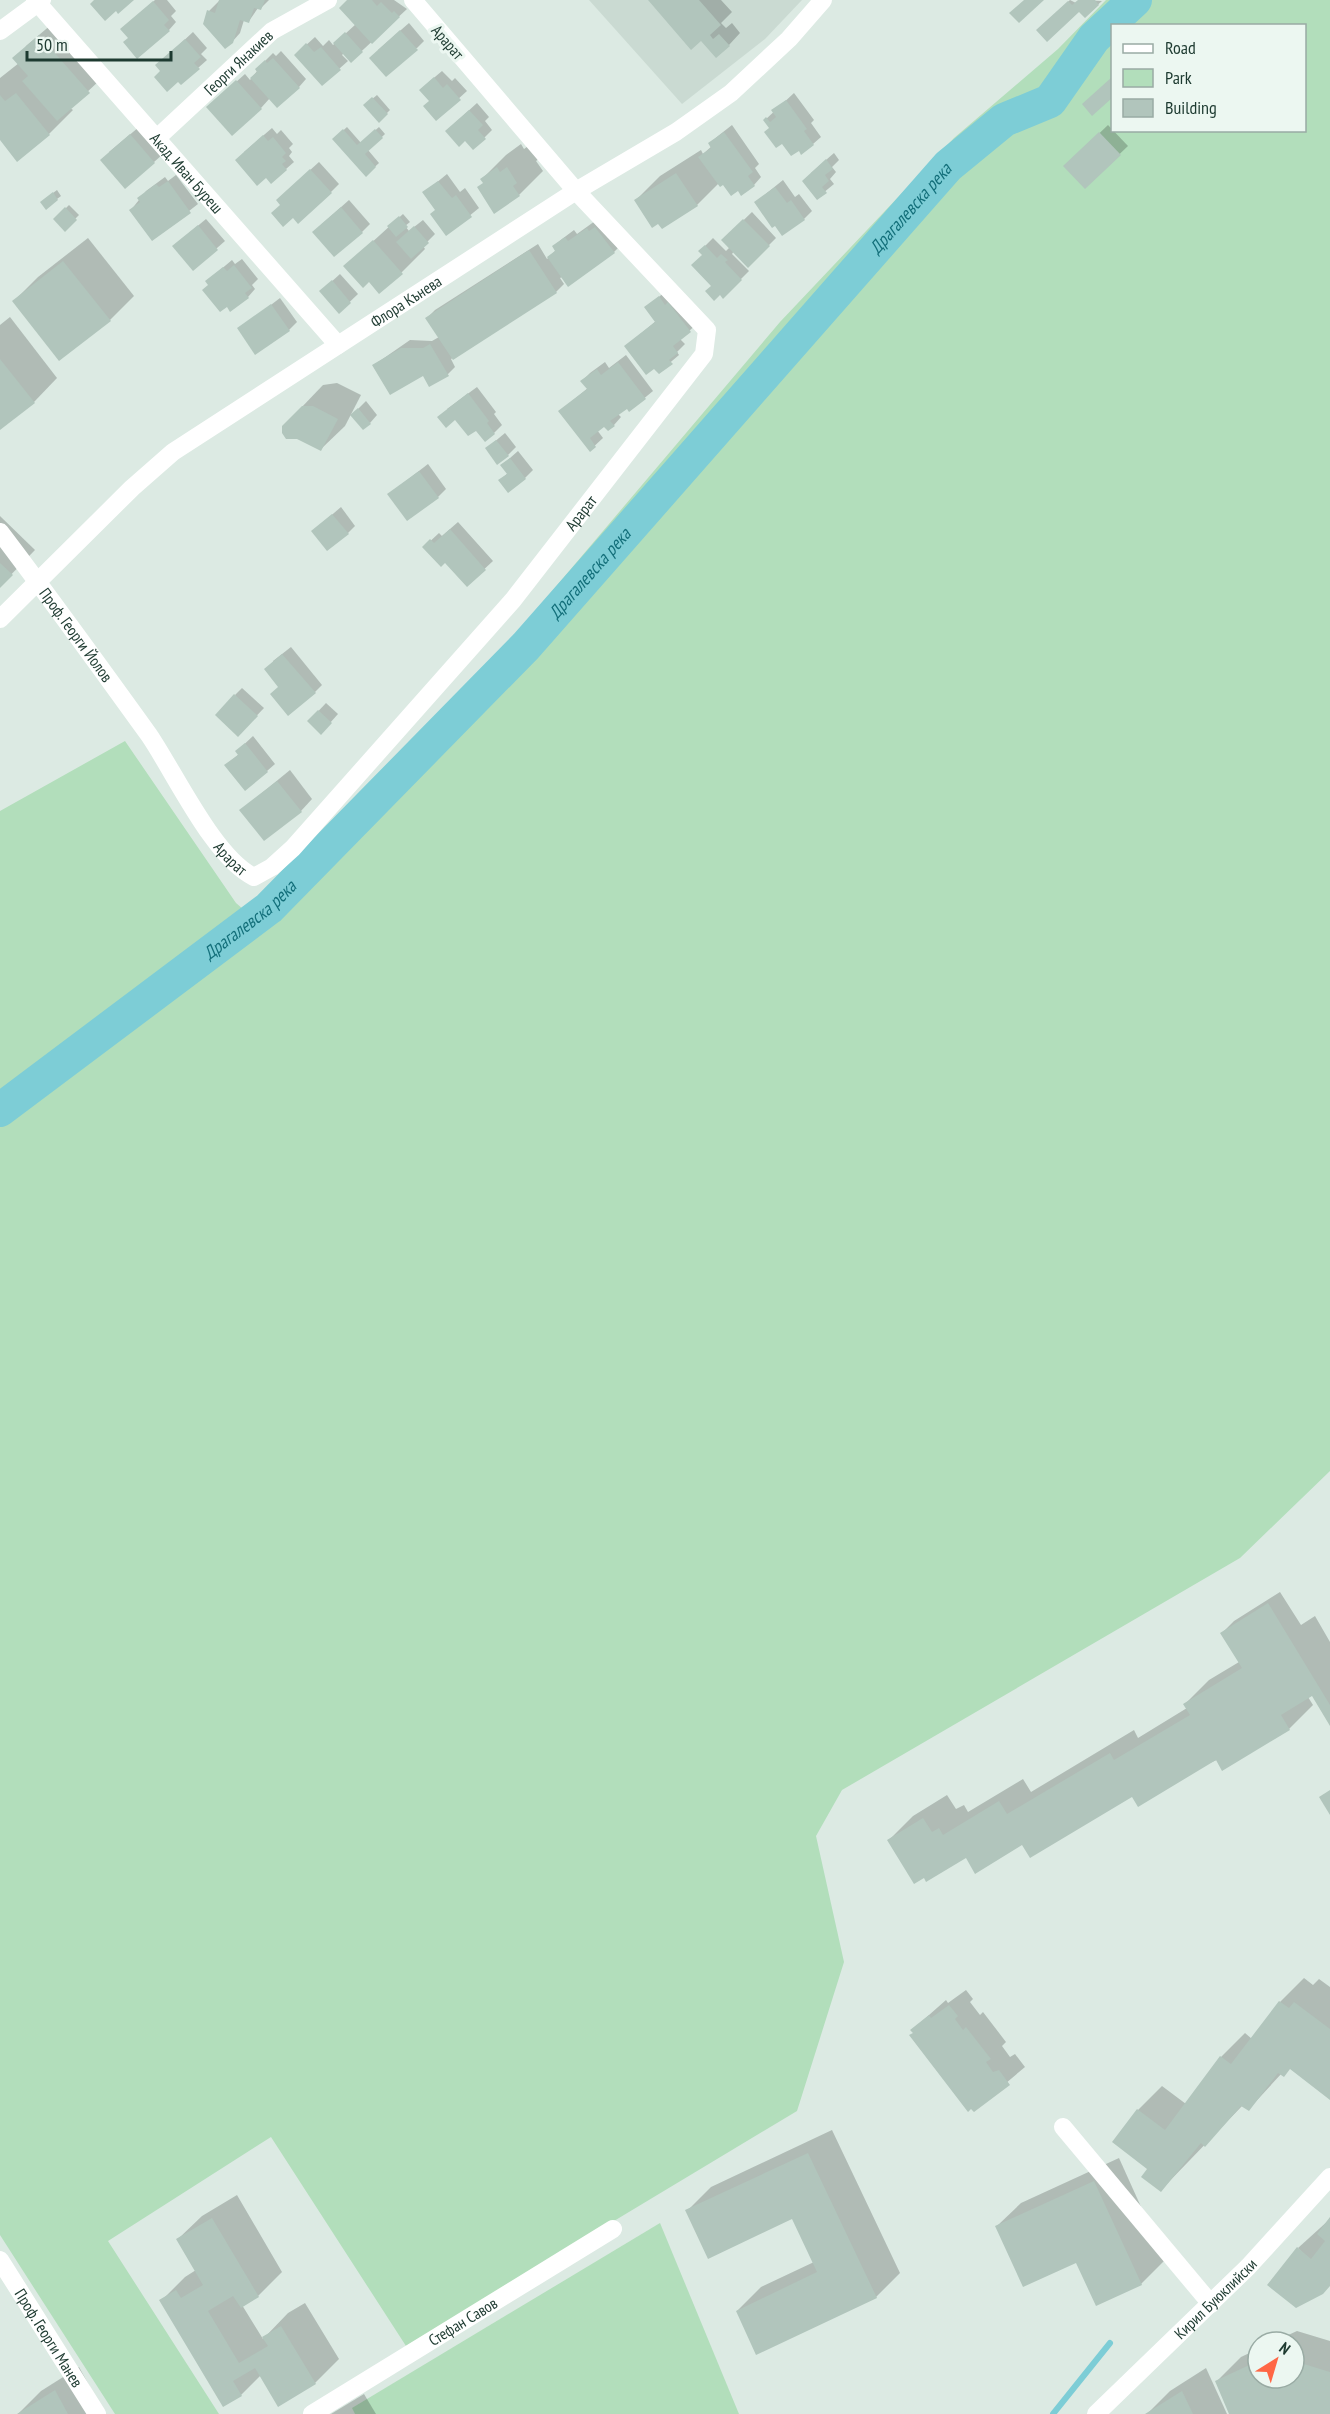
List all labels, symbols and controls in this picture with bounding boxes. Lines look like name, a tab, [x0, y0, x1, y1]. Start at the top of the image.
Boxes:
street label: Арарат	[428, 21, 469, 64]
scale bar	[27, 24, 171, 62]
legend	[1111, 24, 1306, 132]
street label: Георги Янакиев	[200, 25, 277, 99]
text: 50 m	[36, 33, 68, 56]
text: Road	[1165, 36, 1196, 59]
text: Park	[1165, 66, 1192, 89]
text: Building	[1165, 96, 1217, 119]
street label: Акад. Иван Буреш	[146, 128, 227, 217]
water label: Драгалевска река	[864, 157, 957, 259]
street label: Флора Кънева	[367, 271, 445, 331]
street label: Арарат	[561, 490, 601, 535]
water label: Драгалевска река	[543, 522, 636, 624]
street label: Проф. Георги Йолов	[35, 584, 117, 686]
street label: Арарат	[210, 837, 252, 880]
water label: Драгалевска река	[198, 875, 301, 965]
street label: Кирил Буюклийски	[1170, 2254, 1261, 2343]
street label: Проф. Георги Манев	[11, 2285, 88, 2391]
street label: Стефан Савов	[425, 2293, 501, 2350]
north arrow	[1246, 2330, 1306, 2390]
text: N	[1276, 2337, 1294, 2359]

